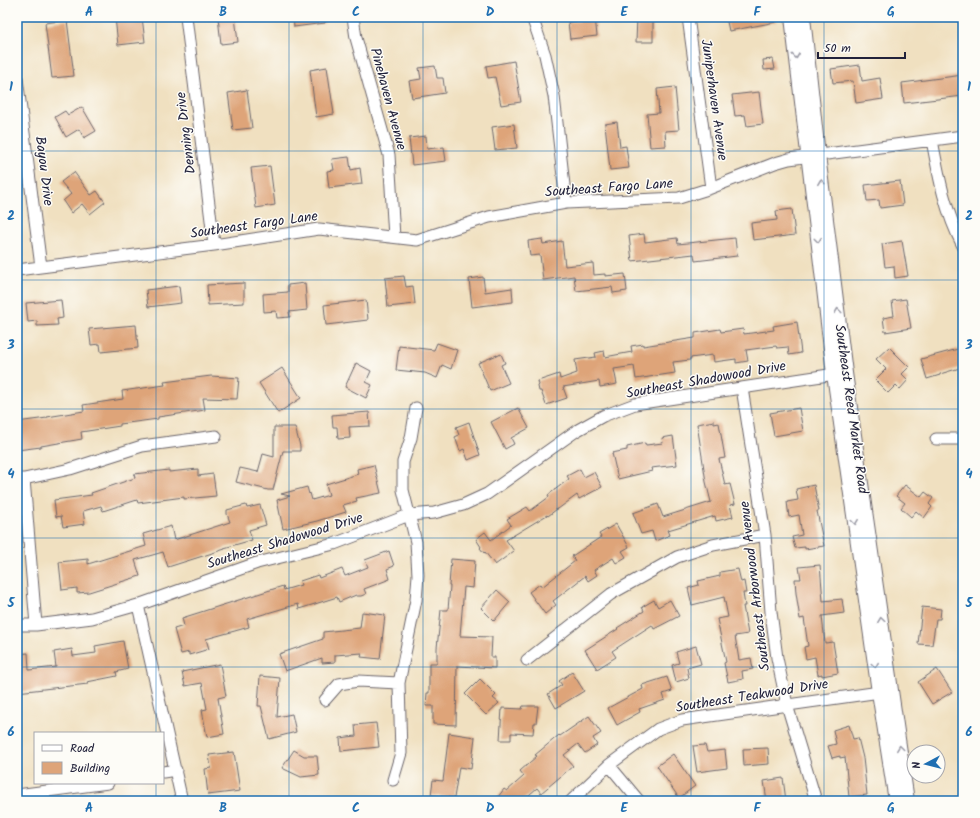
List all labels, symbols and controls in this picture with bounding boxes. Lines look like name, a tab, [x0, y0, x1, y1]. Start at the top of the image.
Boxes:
text: A	[85, 2, 93, 23]
text: B	[219, 2, 227, 23]
text: C	[352, 2, 360, 23]
text: D	[486, 2, 495, 23]
text: E	[620, 2, 628, 23]
text: F	[753, 2, 761, 23]
text: G	[887, 2, 895, 23]
scale bar	[818, 34, 905, 60]
street label: Juniperhaven Avenue	[695, 38, 733, 163]
text: 50 m	[824, 39, 851, 58]
street label: Pinehaven Avenue	[364, 45, 412, 153]
one-way arrow	[791, 53, 800, 59]
text: 1	[9, 77, 13, 98]
text: 1	[967, 77, 971, 98]
street label: Denning Drive	[170, 90, 202, 175]
street label: Bayou Drive	[29, 135, 59, 208]
street label: Southeast Fargo Lane	[544, 173, 674, 203]
one-way arrow	[817, 179, 826, 185]
street label: Southeast Fargo Lane	[189, 205, 320, 245]
text: 2	[7, 206, 15, 227]
text: 2	[965, 206, 973, 227]
one-way arrow	[813, 237, 822, 244]
one-way arrow	[834, 308, 843, 314]
street label: Southeast Reed Market Road	[828, 323, 874, 496]
text: 3	[6, 335, 15, 356]
text: 3	[964, 335, 973, 356]
street label: Southeast Shadowood Drive	[624, 355, 788, 405]
text: 4	[7, 464, 15, 485]
text: 4	[965, 464, 973, 485]
street label: Southeast Arborwood Avenue	[734, 499, 776, 672]
street label: Southeast Shadowood Drive	[204, 507, 366, 575]
one-way arrow	[850, 519, 859, 525]
text: 5	[7, 593, 16, 614]
text: 5	[965, 593, 974, 614]
one-way arrow	[877, 617, 886, 623]
one-way arrow	[870, 662, 879, 668]
street label: Southeast Teakwood Drive	[674, 673, 831, 719]
text: 6	[7, 722, 15, 743]
text: 6	[965, 722, 973, 743]
legend	[34, 732, 164, 784]
text: Road	[70, 739, 95, 758]
north arrow	[906, 744, 946, 784]
one-way arrow	[896, 745, 905, 752]
text: Building	[70, 759, 110, 778]
text: N	[908, 761, 926, 770]
text: A	[85, 798, 93, 818]
text: B	[219, 798, 227, 818]
text: C	[352, 798, 360, 818]
text: D	[486, 798, 495, 818]
text: E	[620, 798, 628, 818]
text: F	[753, 798, 761, 818]
text: G	[887, 798, 895, 818]

